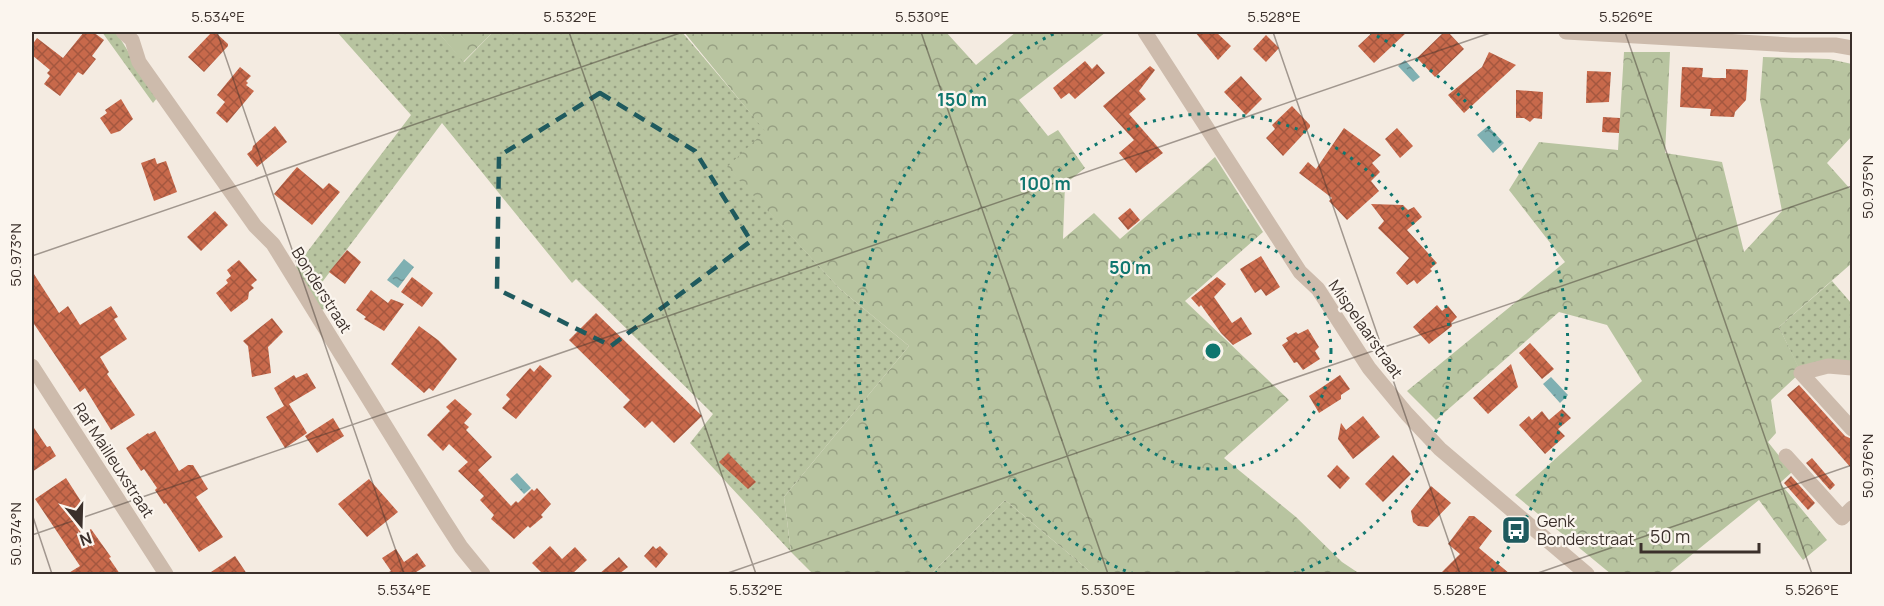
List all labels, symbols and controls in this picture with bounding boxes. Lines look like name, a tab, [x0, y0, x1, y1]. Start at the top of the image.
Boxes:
text: 5.534°E	[191, 6, 245, 27]
text: 5.532°E	[543, 6, 597, 27]
text: 5.530°E	[895, 6, 949, 27]
text: 5.528°E	[1247, 6, 1301, 27]
text: 5.526°E	[1599, 6, 1653, 27]
text: 150 m	[937, 87, 987, 111]
text: 50.975°N	[1857, 155, 1878, 219]
text: 100 m	[1019, 171, 1071, 195]
text: 50.973°N	[5, 223, 26, 287]
street label: Bonderstraat	[287, 243, 357, 337]
text: 50 m	[1109, 255, 1151, 279]
street label: Mispelaarstraat	[1324, 275, 1408, 383]
centre of rings	[1203, 341, 1223, 361]
street label: Raf Mailleuxstraat	[69, 398, 159, 522]
text: 50.976°N	[1857, 434, 1878, 498]
north arrow	[51, 495, 111, 555]
text: 50.974°N	[5, 502, 26, 566]
place label: Genk Bonderstraat	[1537, 510, 1634, 550]
bus stop icon: Genk Bonderstraat	[1500, 514, 1532, 546]
scale bar	[1641, 516, 1760, 554]
text: 50 m	[1650, 524, 1690, 548]
text: N	[77, 527, 95, 551]
text: 5.534°E	[377, 579, 431, 600]
text: 5.532°E	[729, 579, 783, 600]
text: 5.530°E	[1081, 579, 1135, 600]
text: 5.528°E	[1433, 579, 1487, 600]
text: 5.526°E	[1785, 579, 1839, 600]

